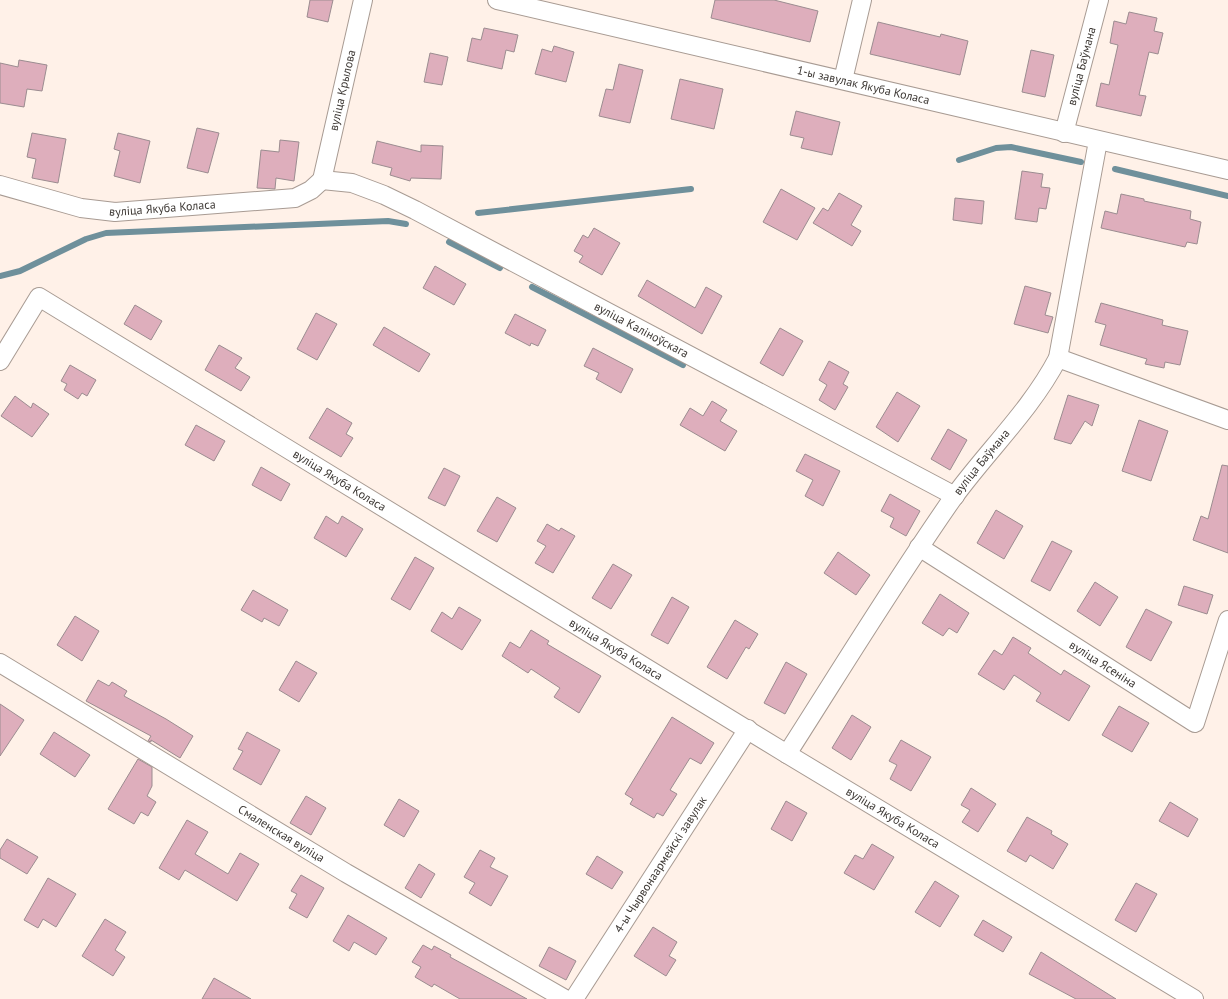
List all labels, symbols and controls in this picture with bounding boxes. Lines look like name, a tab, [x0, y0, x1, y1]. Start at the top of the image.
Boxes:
street label: вуліца Баўмана	[1064, 25, 1099, 107]
street label: вуліца Крылова	[325, 48, 358, 132]
street label: 1-ы завулак Якуба Коласа	[796, 62, 931, 107]
street label: вуліца Якуба Коласа	[109, 196, 216, 219]
street label: вуліца Каліноўскага	[592, 298, 692, 361]
street label: вуліца Баўмана	[950, 426, 1013, 498]
street label: вуліца Якуба Коласа	[290, 446, 389, 514]
street label: вуліца Якуба Коласа	[567, 615, 666, 683]
street label: вуліца Ясеніна	[1067, 637, 1139, 691]
street label: вуліца Якуба Коласа	[844, 783, 943, 851]
street label: 4-ы Чырвонаармейскі завулак	[611, 793, 710, 935]
street label: Смаленская вуліца	[236, 801, 328, 865]

